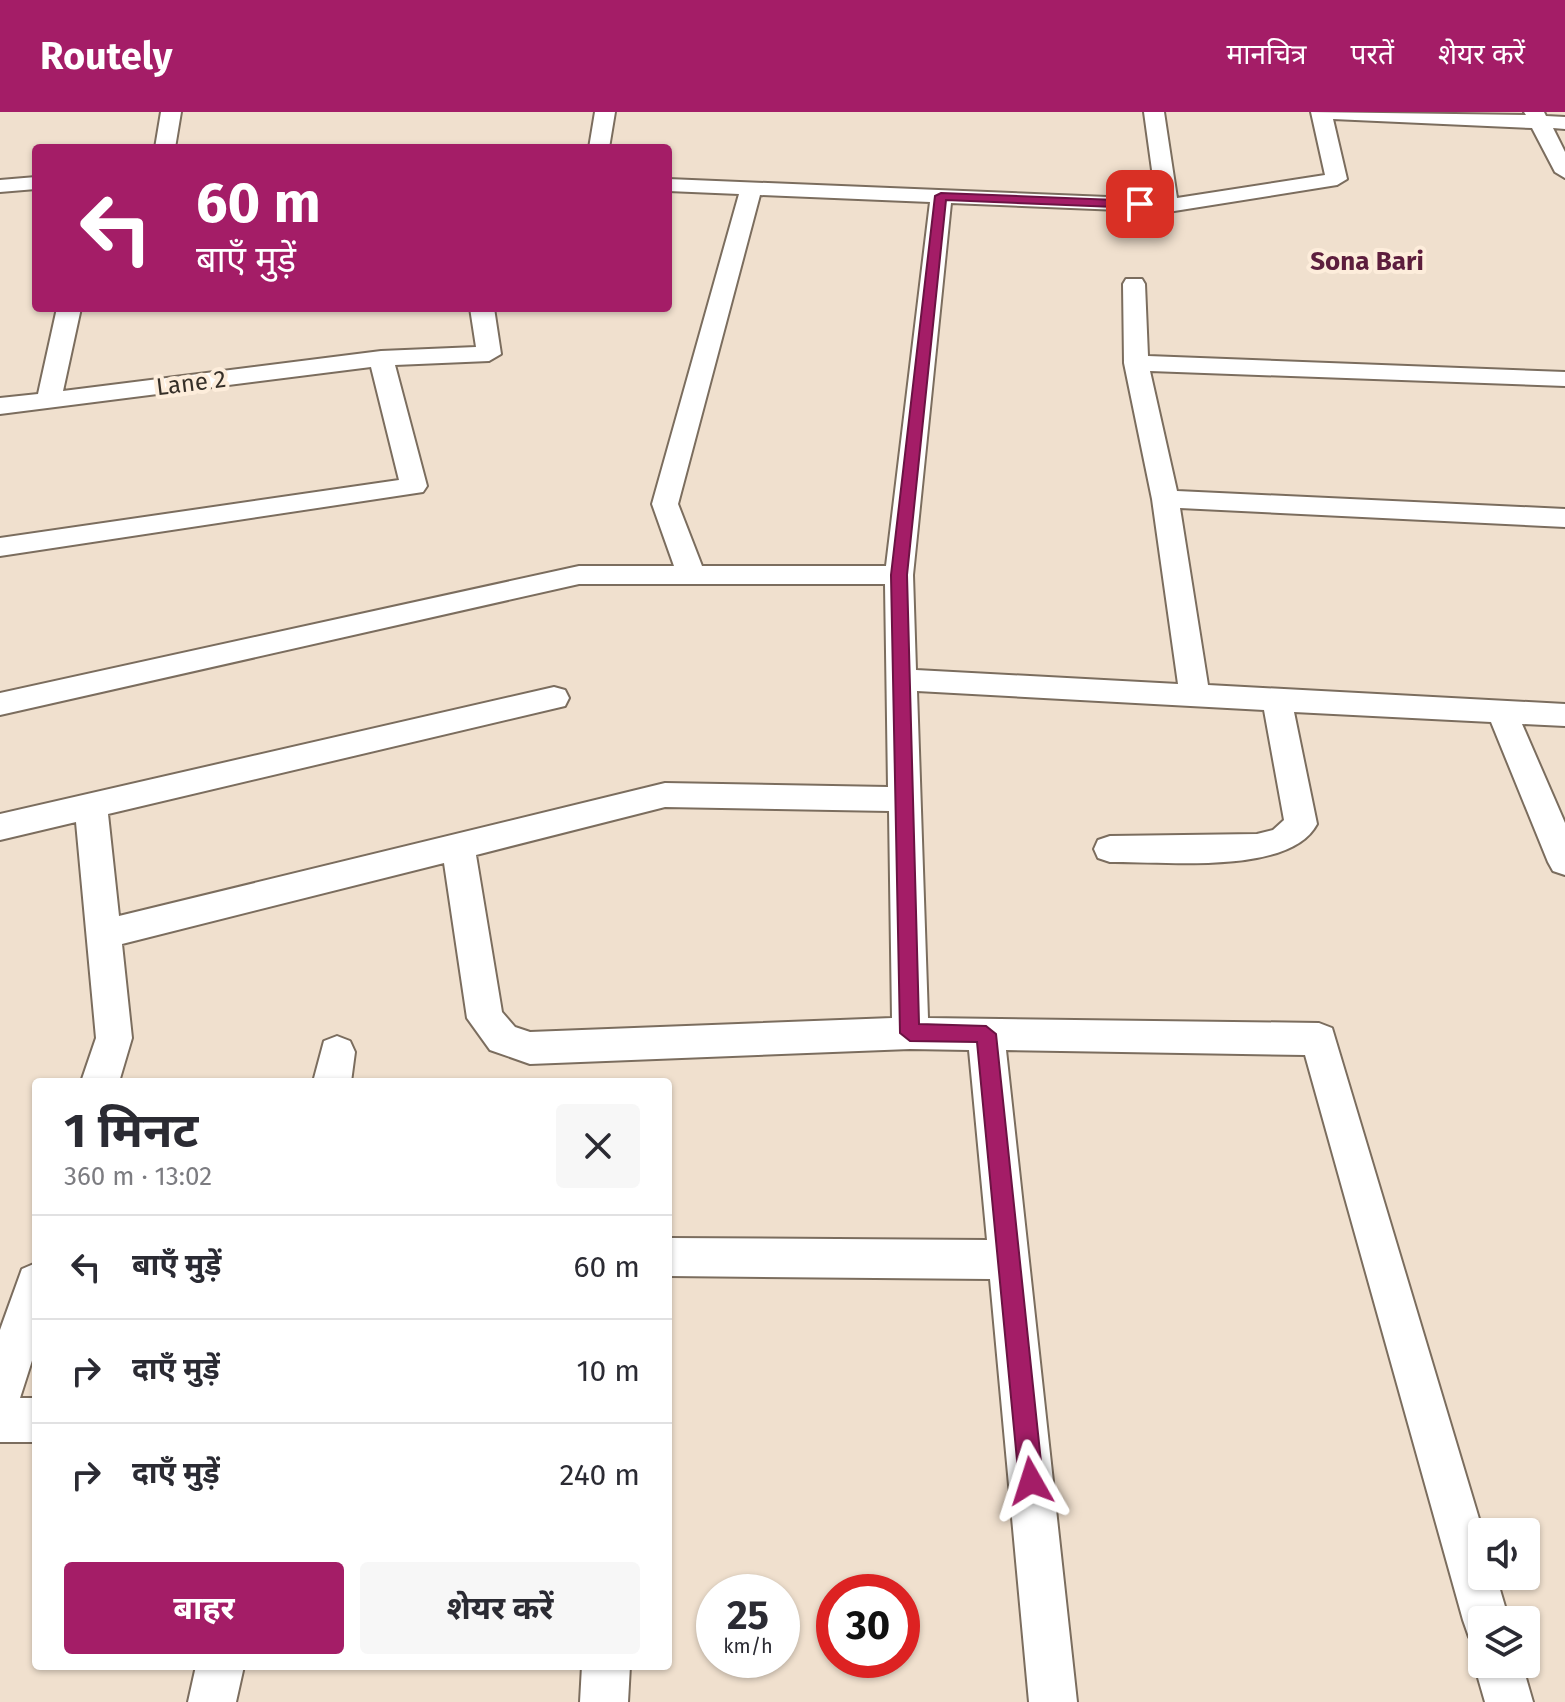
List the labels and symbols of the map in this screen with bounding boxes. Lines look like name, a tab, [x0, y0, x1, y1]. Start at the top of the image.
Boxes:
pin	[1106, 170, 1174, 238]
district label: Sona Bari	[1310, 246, 1424, 277]
street label: Lane 2	[154, 365, 228, 401]
position arrow	[989, 1439, 1073, 1523]
speed limit sign: 30	[816, 1574, 920, 1678]

